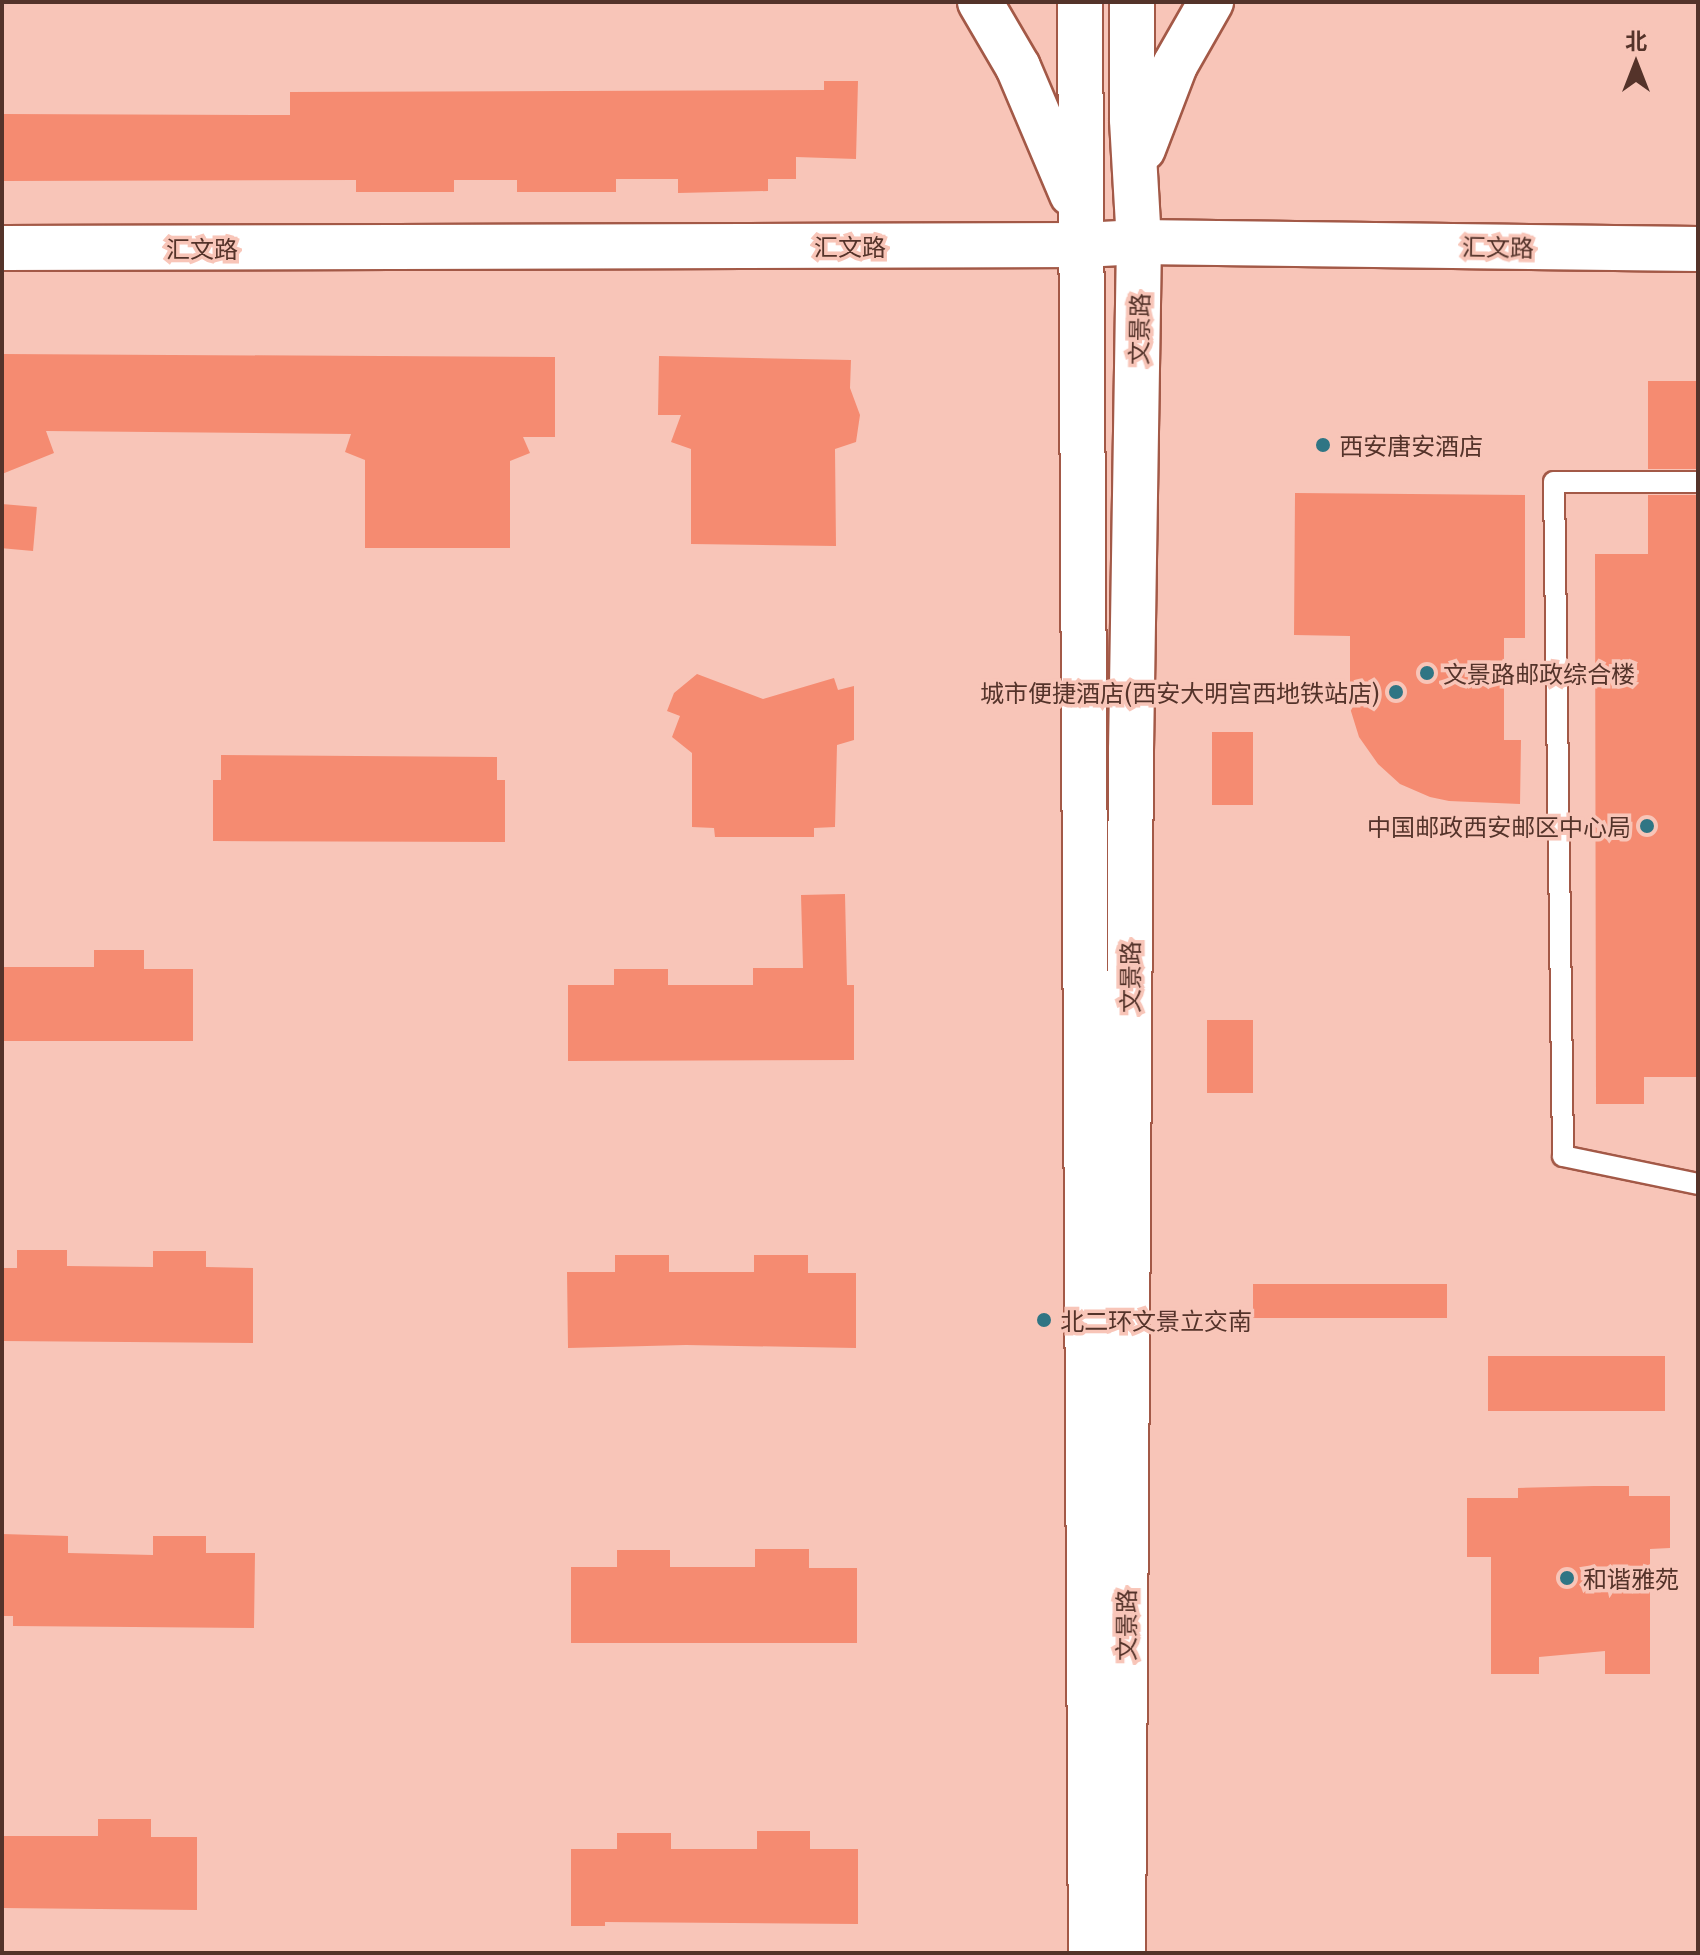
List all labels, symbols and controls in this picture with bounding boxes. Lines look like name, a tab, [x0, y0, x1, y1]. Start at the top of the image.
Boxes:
text: 北	[1625, 23, 1647, 56]
north arrow	[1596, 24, 1676, 104]
street label: 汇文路	[1462, 231, 1534, 261]
street label: 汇文路	[814, 232, 886, 260]
street label: 汇文路	[166, 234, 238, 262]
street label: 文景路	[1123, 293, 1153, 365]
place label: 西安唐安酒店	[1339, 431, 1483, 459]
marker: 西安唐安酒店	[1314, 436, 1332, 454]
place label: 文景路邮政综合楼	[1443, 659, 1635, 687]
marker: 文景路邮政综合楼	[1418, 664, 1436, 682]
place label: 城市便捷酒店(西安大明宫西地铁站店)	[980, 678, 1380, 706]
marker: 城市便捷酒店(西安大明宫西地铁站店)	[1387, 683, 1405, 701]
place label: 中国邮政西安邮区中心局	[1367, 812, 1631, 840]
marker: 中国邮政西安邮区中心局	[1638, 817, 1656, 835]
street label: 文景路	[1115, 941, 1143, 1013]
place label: 北二环文景立交南	[1060, 1306, 1252, 1334]
marker: 北二环文景立交南	[1035, 1311, 1053, 1329]
place label: 和谐雅苑	[1583, 1564, 1679, 1592]
marker: 和谐雅苑	[1558, 1569, 1576, 1587]
street label: 文景路	[1111, 1589, 1139, 1661]

